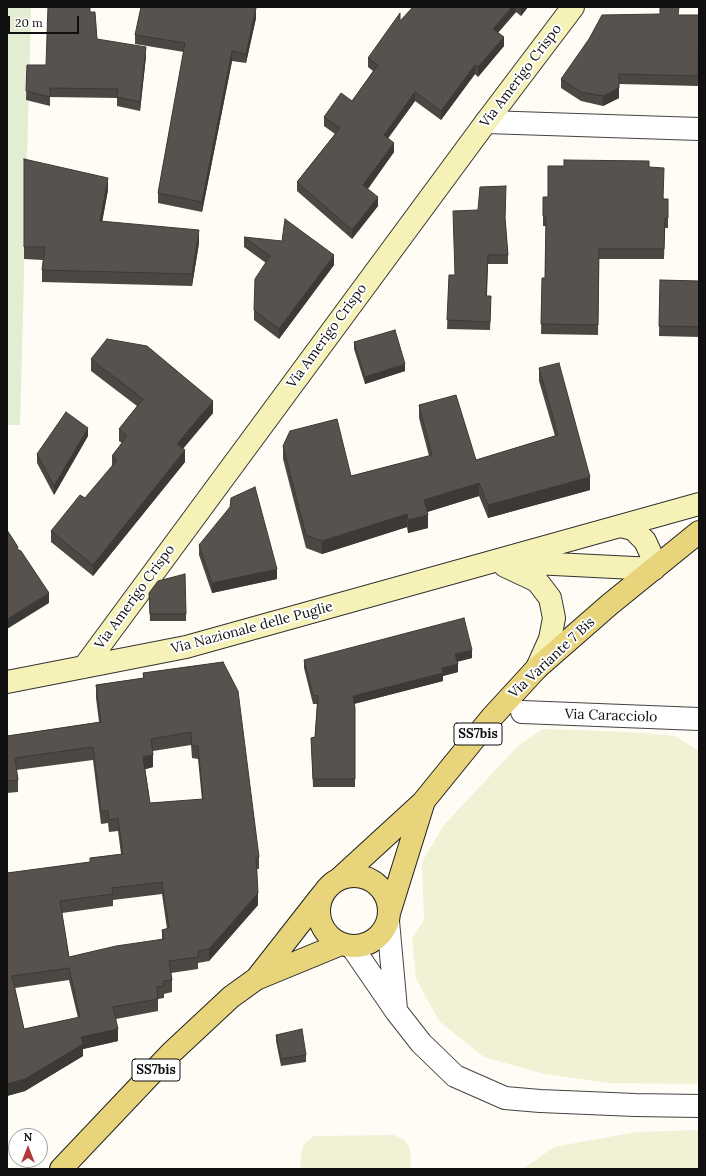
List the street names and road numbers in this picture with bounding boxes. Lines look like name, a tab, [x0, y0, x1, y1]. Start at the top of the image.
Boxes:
street label: Via Amerigo Crispo	[477, 21, 565, 131]
street label: Via Amerigo Crispo	[283, 281, 371, 391]
street label: Via Amerigo Crispo	[91, 542, 179, 652]
street label: Via Nazionale delle Puglie	[169, 598, 335, 658]
street label: Via Variante 7 Bis	[506, 614, 598, 702]
street label: Via Caracciolo	[564, 706, 658, 726]
road number: SS7bis	[454, 723, 502, 745]
road number: SS7bis	[132, 1059, 180, 1081]

